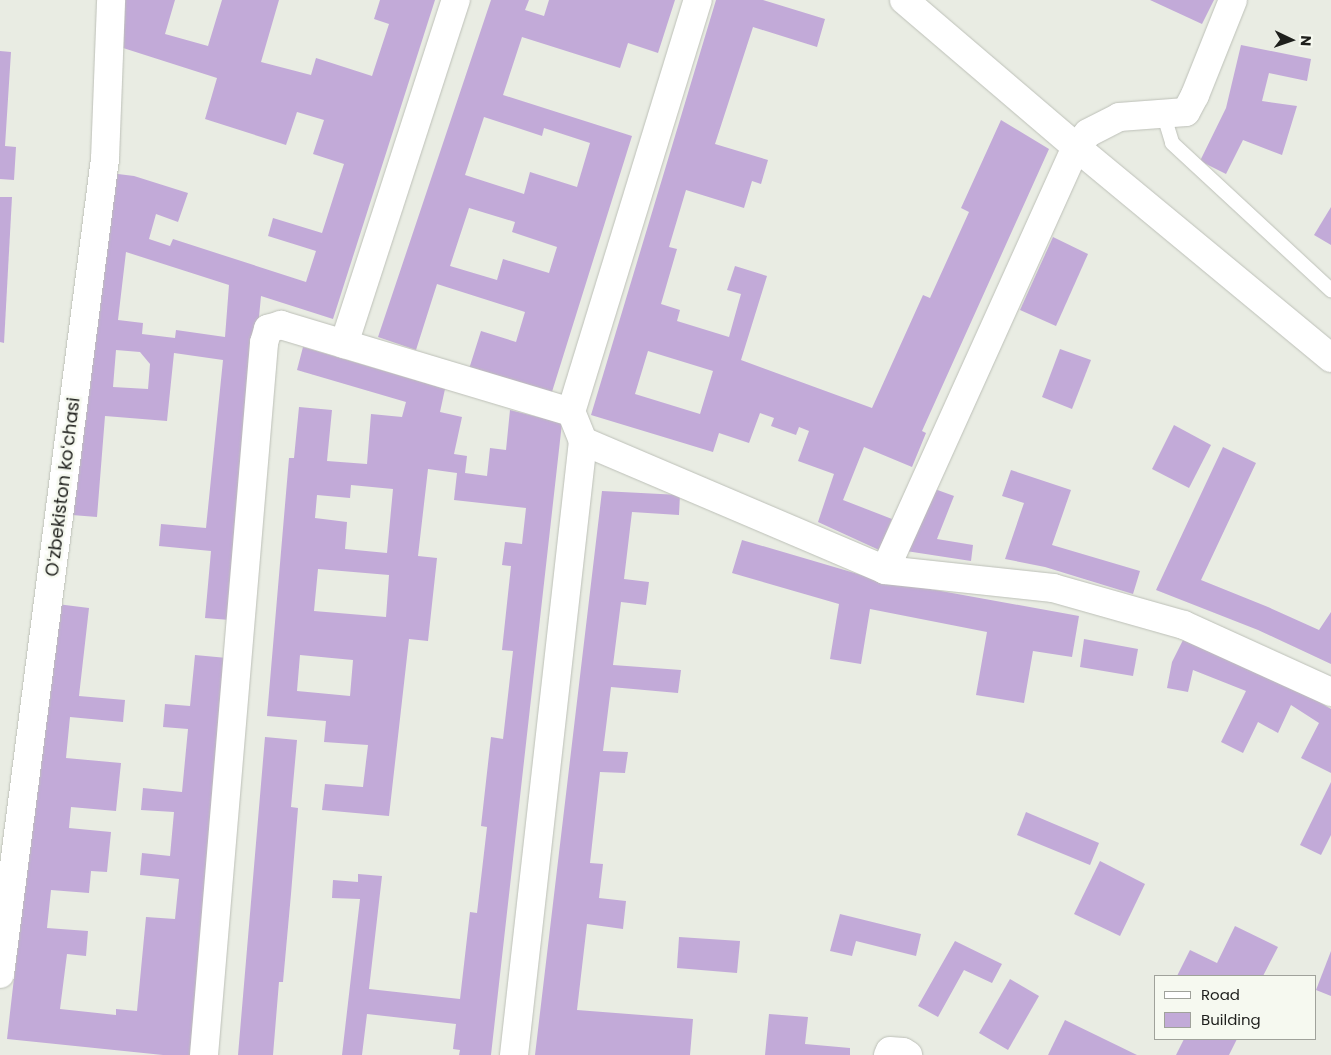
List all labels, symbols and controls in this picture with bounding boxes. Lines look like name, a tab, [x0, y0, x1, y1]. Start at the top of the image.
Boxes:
north arrow	[1266, 15, 1316, 65]
text: N	[1296, 35, 1316, 47]
street label: Oʻzbekiston koʻchasi	[41, 396, 85, 578]
legend	[1154, 975, 1316, 1040]
text: Road	[1201, 984, 1240, 1005]
text: Building	[1201, 1009, 1261, 1030]

